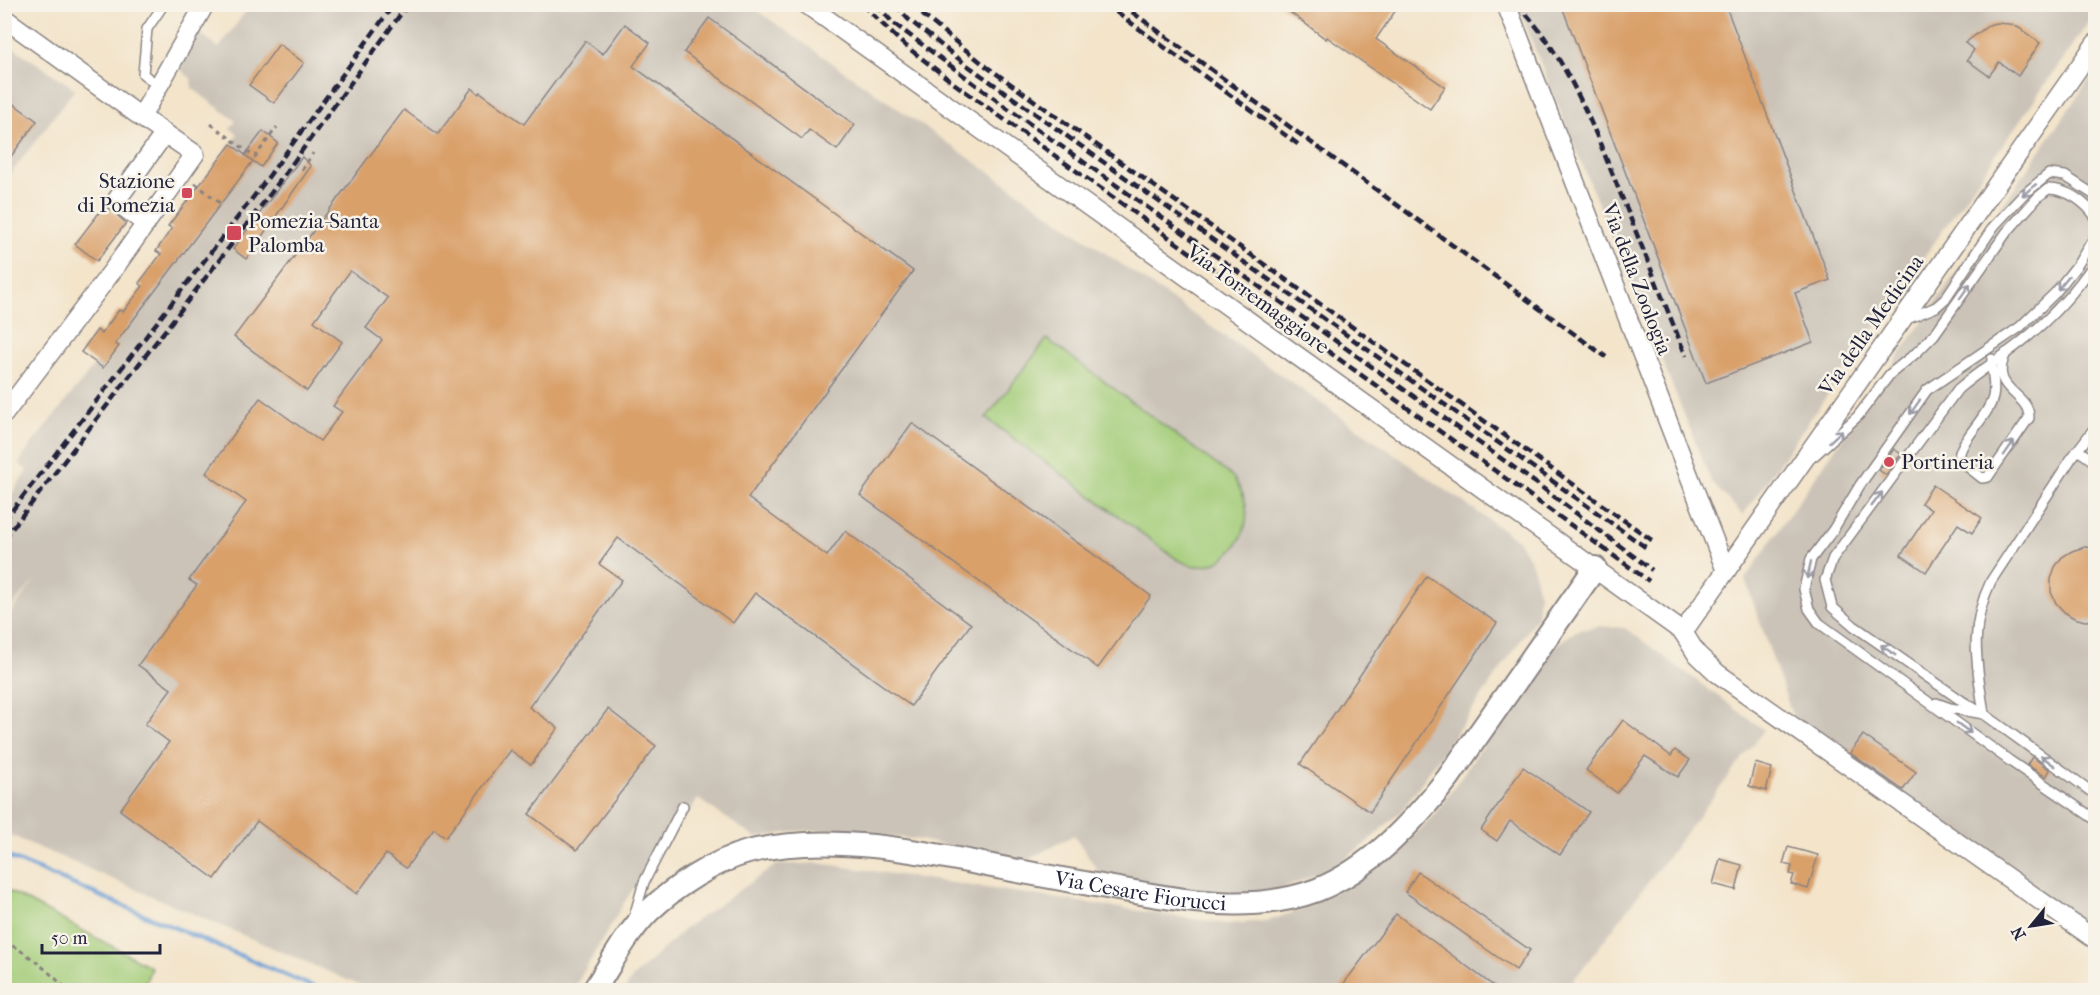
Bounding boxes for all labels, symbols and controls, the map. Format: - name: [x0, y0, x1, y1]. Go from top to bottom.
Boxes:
- place label: Stazione di Pomezia: [77, 169, 175, 217]
- one-way arrow: [2022, 183, 2037, 197]
- marker: Stazione di Pomezia: [180, 186, 194, 200]
- street label: Via della Zoologia: [1597, 199, 1677, 358]
- place label: Pomezia-Santa Palomba: [248, 209, 379, 257]
- marker: Pomezia-Santa Palomba: [225, 224, 243, 242]
- street label: Via Torremaggiore: [1181, 239, 1334, 359]
- street label: Via della Medicina: [1813, 250, 1929, 401]
- one-way arrow: [2057, 274, 2070, 290]
- one-way arrow: [1959, 283, 1971, 299]
- one-way arrow: [1909, 398, 1921, 414]
- one-way arrow: [1828, 429, 1843, 443]
- one-way arrow: [2003, 440, 2015, 456]
- place label: Portineria: [1901, 450, 1994, 474]
- marker: Portineria: [1882, 455, 1896, 469]
- one-way arrow: [1870, 492, 1883, 508]
- one-way arrow: [1803, 559, 1814, 579]
- one-way arrow: [1880, 644, 1896, 656]
- one-way arrow: [1956, 722, 1972, 734]
- one-way arrow: [2041, 754, 2057, 767]
- street label: Via Cesare Fiorucci: [1052, 866, 1227, 915]
- north arrow: [2001, 896, 2061, 956]
- scale bar: [42, 917, 160, 955]
- text: N: [2007, 922, 2030, 943]
- text: 50 m: [51, 928, 88, 949]

